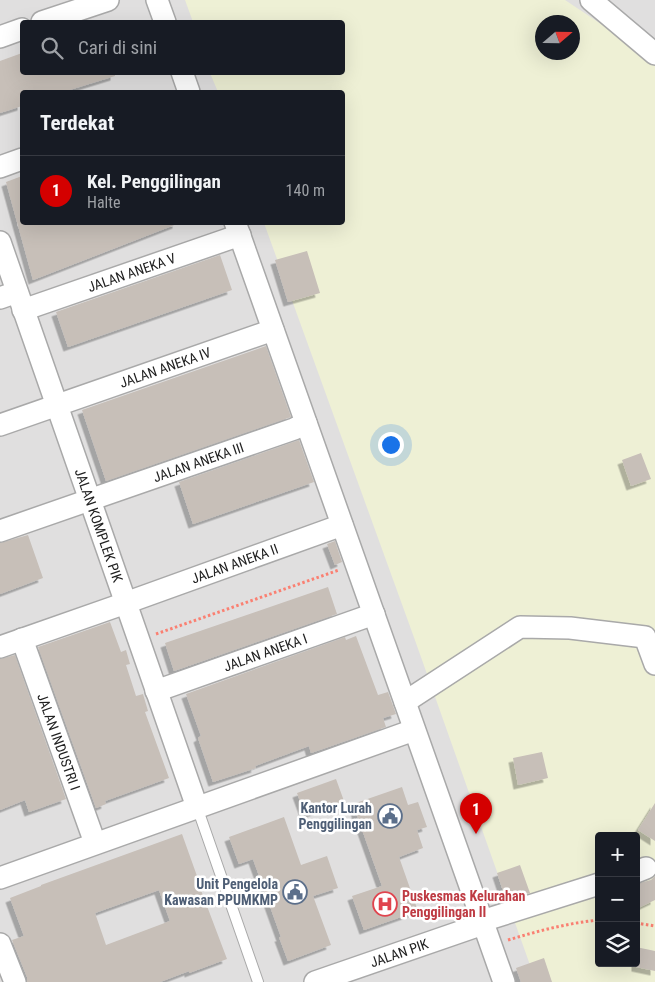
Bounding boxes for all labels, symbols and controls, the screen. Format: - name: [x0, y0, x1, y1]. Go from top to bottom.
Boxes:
- north arrow: [535, 15, 580, 60]
- search box: [20, 20, 345, 75]
- icon: search: [38, 34, 66, 62]
- text: Cari di sini: [78, 36, 157, 59]
- text: Terdekat: [40, 111, 114, 135]
- text: Kel. Penggilingan: [87, 170, 221, 193]
- text: 1: [52, 181, 60, 200]
- text: 140 m: [286, 181, 325, 200]
- text: Halte: [87, 193, 121, 212]
- street label: JALAN ANEKA V: [86, 250, 178, 295]
- street label: JALAN ANEKA IV: [118, 344, 213, 391]
- your location: [378, 432, 404, 458]
- street label: JALAN ANEKA III: [151, 439, 246, 485]
- street label: JALAN KOMPLEK PIK: [72, 466, 126, 584]
- street label: JALAN ANEKA II: [189, 541, 280, 587]
- street label: JALAN ANEKA I: [221, 630, 309, 675]
- street label: JALAN INDUSTRI I: [34, 691, 83, 792]
- pin: 1: [460, 793, 492, 834]
- place label: Kantor Lurah Penggilingan: [298, 800, 372, 832]
- public building icon: Kantor Lurah Penggilingan: [377, 803, 403, 829]
- map controls: [595, 832, 640, 967]
- button: +: [595, 832, 640, 877]
- place label: Unit Pengelola Kawasan PPUMKMP: [164, 876, 278, 908]
- button: −: [595, 877, 640, 922]
- public building icon: Unit Pengelola Kawasan PPUMKMP: [282, 879, 308, 905]
- place label: Puskesmas Kelurahan Penggilingan II: [402, 888, 526, 920]
- hospital icon: Puskesmas Kelurahan Penggilingan II: [372, 891, 398, 917]
- button: layers: [595, 922, 640, 967]
- street label: JALAN PIK: [368, 935, 431, 970]

